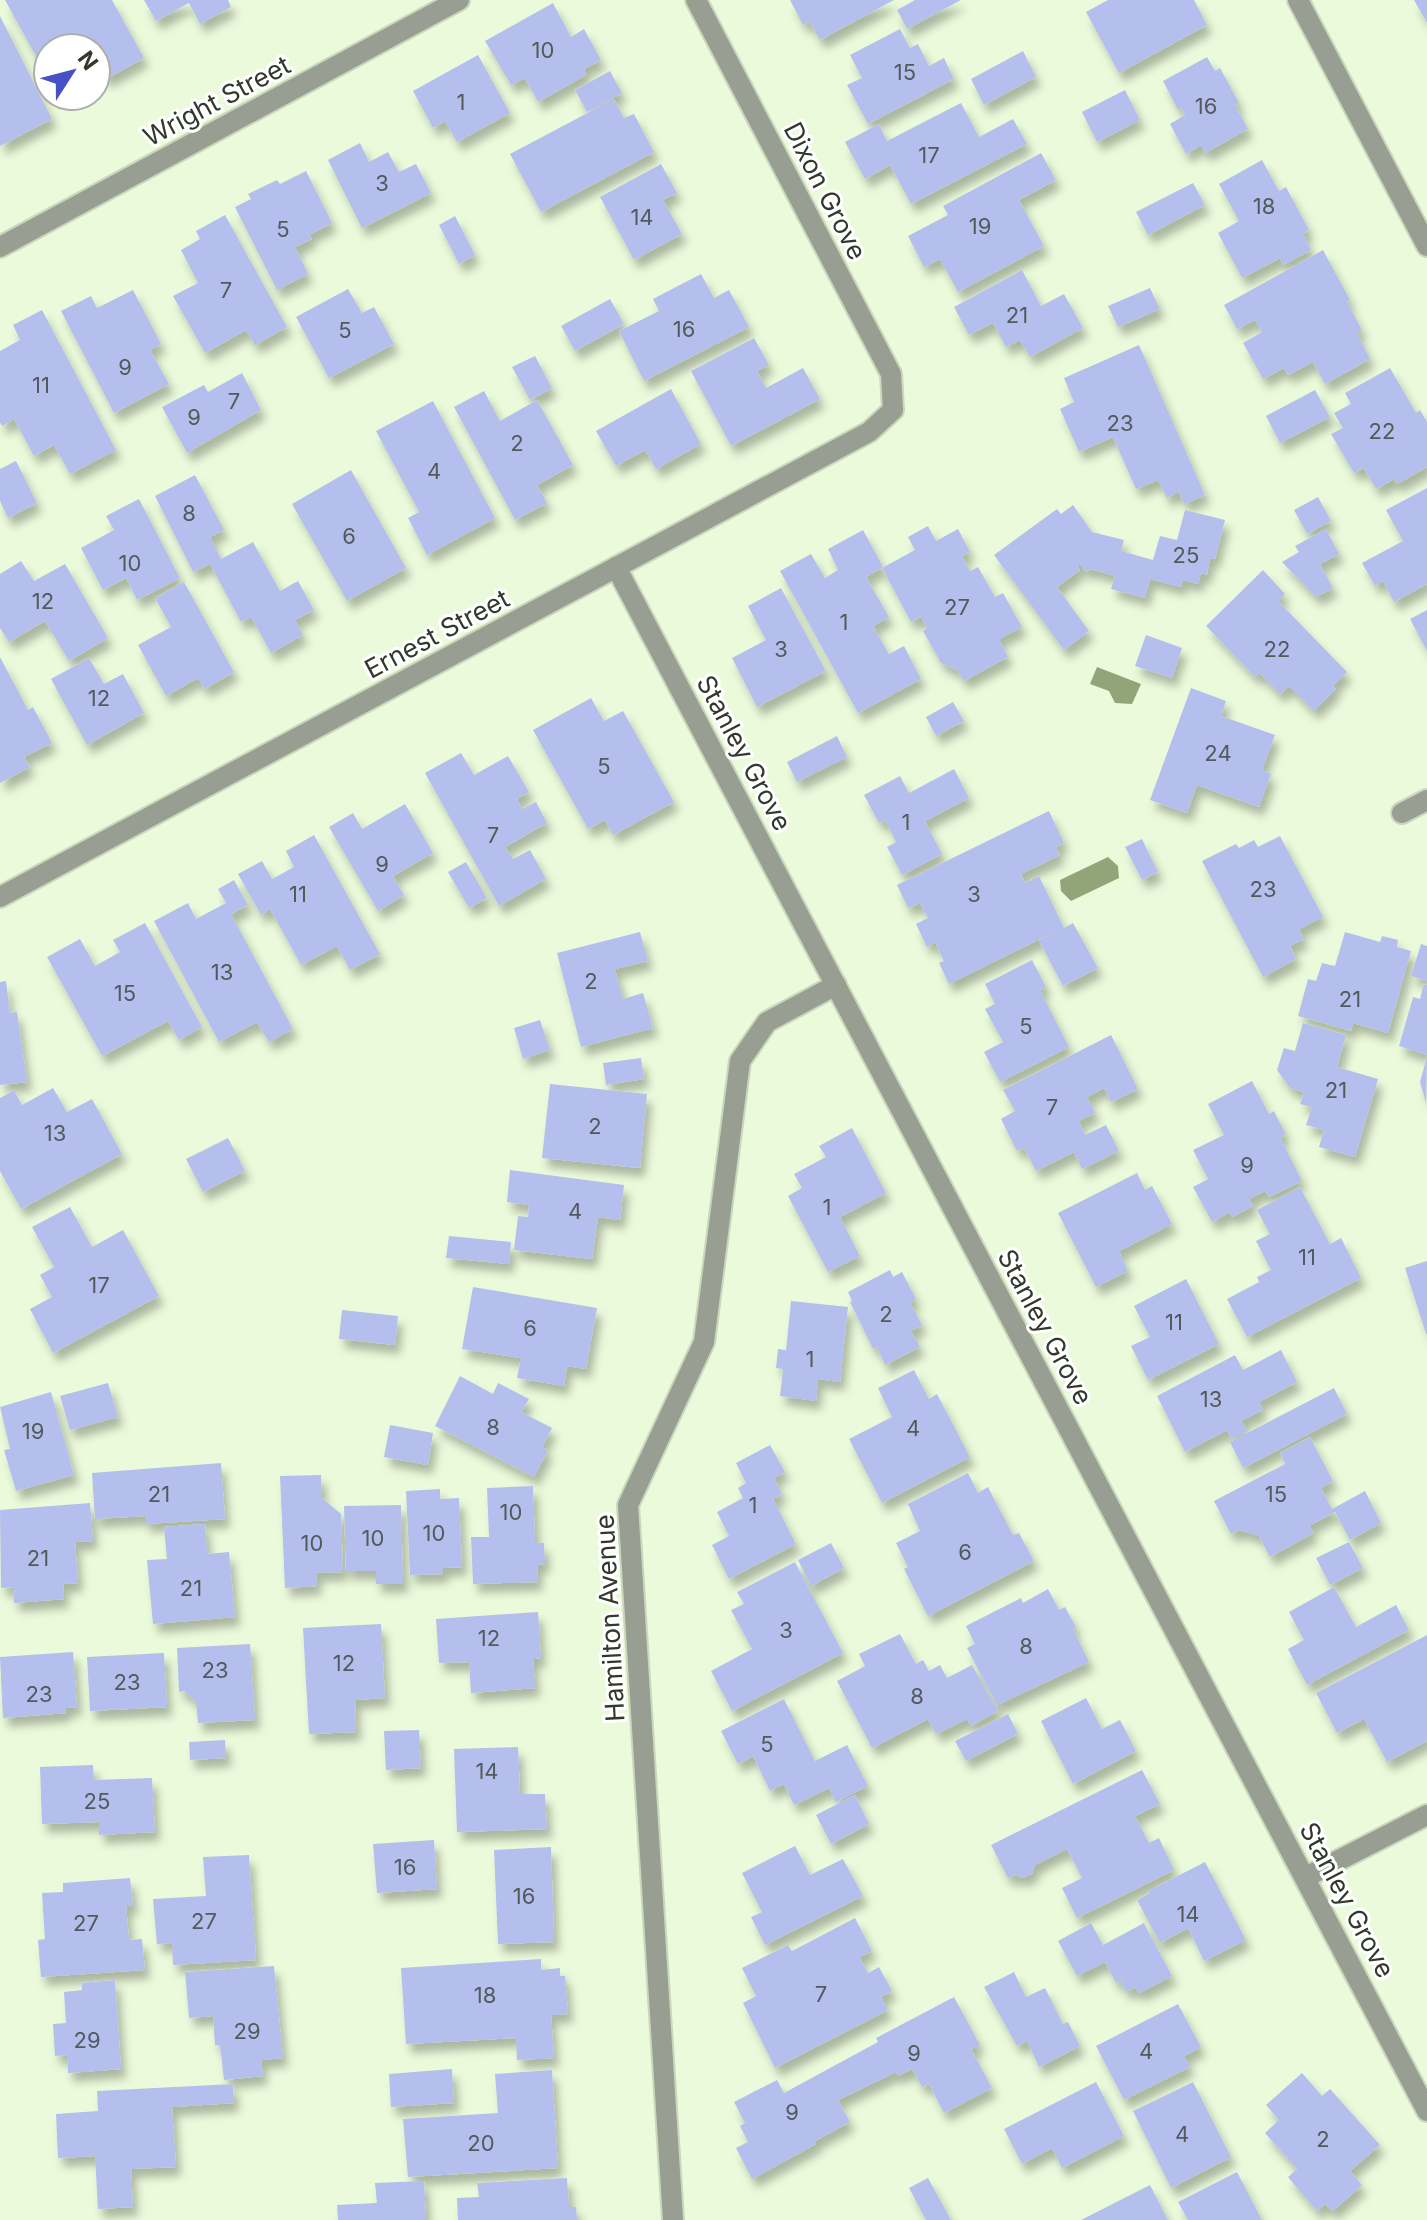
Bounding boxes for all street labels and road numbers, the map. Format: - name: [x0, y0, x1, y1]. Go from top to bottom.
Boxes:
- street label: Wright Street: [138, 49, 295, 152]
- street label: Dixon Grove: [778, 117, 873, 265]
- street label: Ernest Street: [359, 582, 514, 685]
- street label: Stanley Grove: [691, 670, 798, 836]
- street label: Stanley Grove: [992, 1244, 1099, 1410]
- street label: Hamilton Avenue: [589, 1514, 630, 1722]
- street label: Stanley Grove: [1294, 1817, 1401, 1983]

